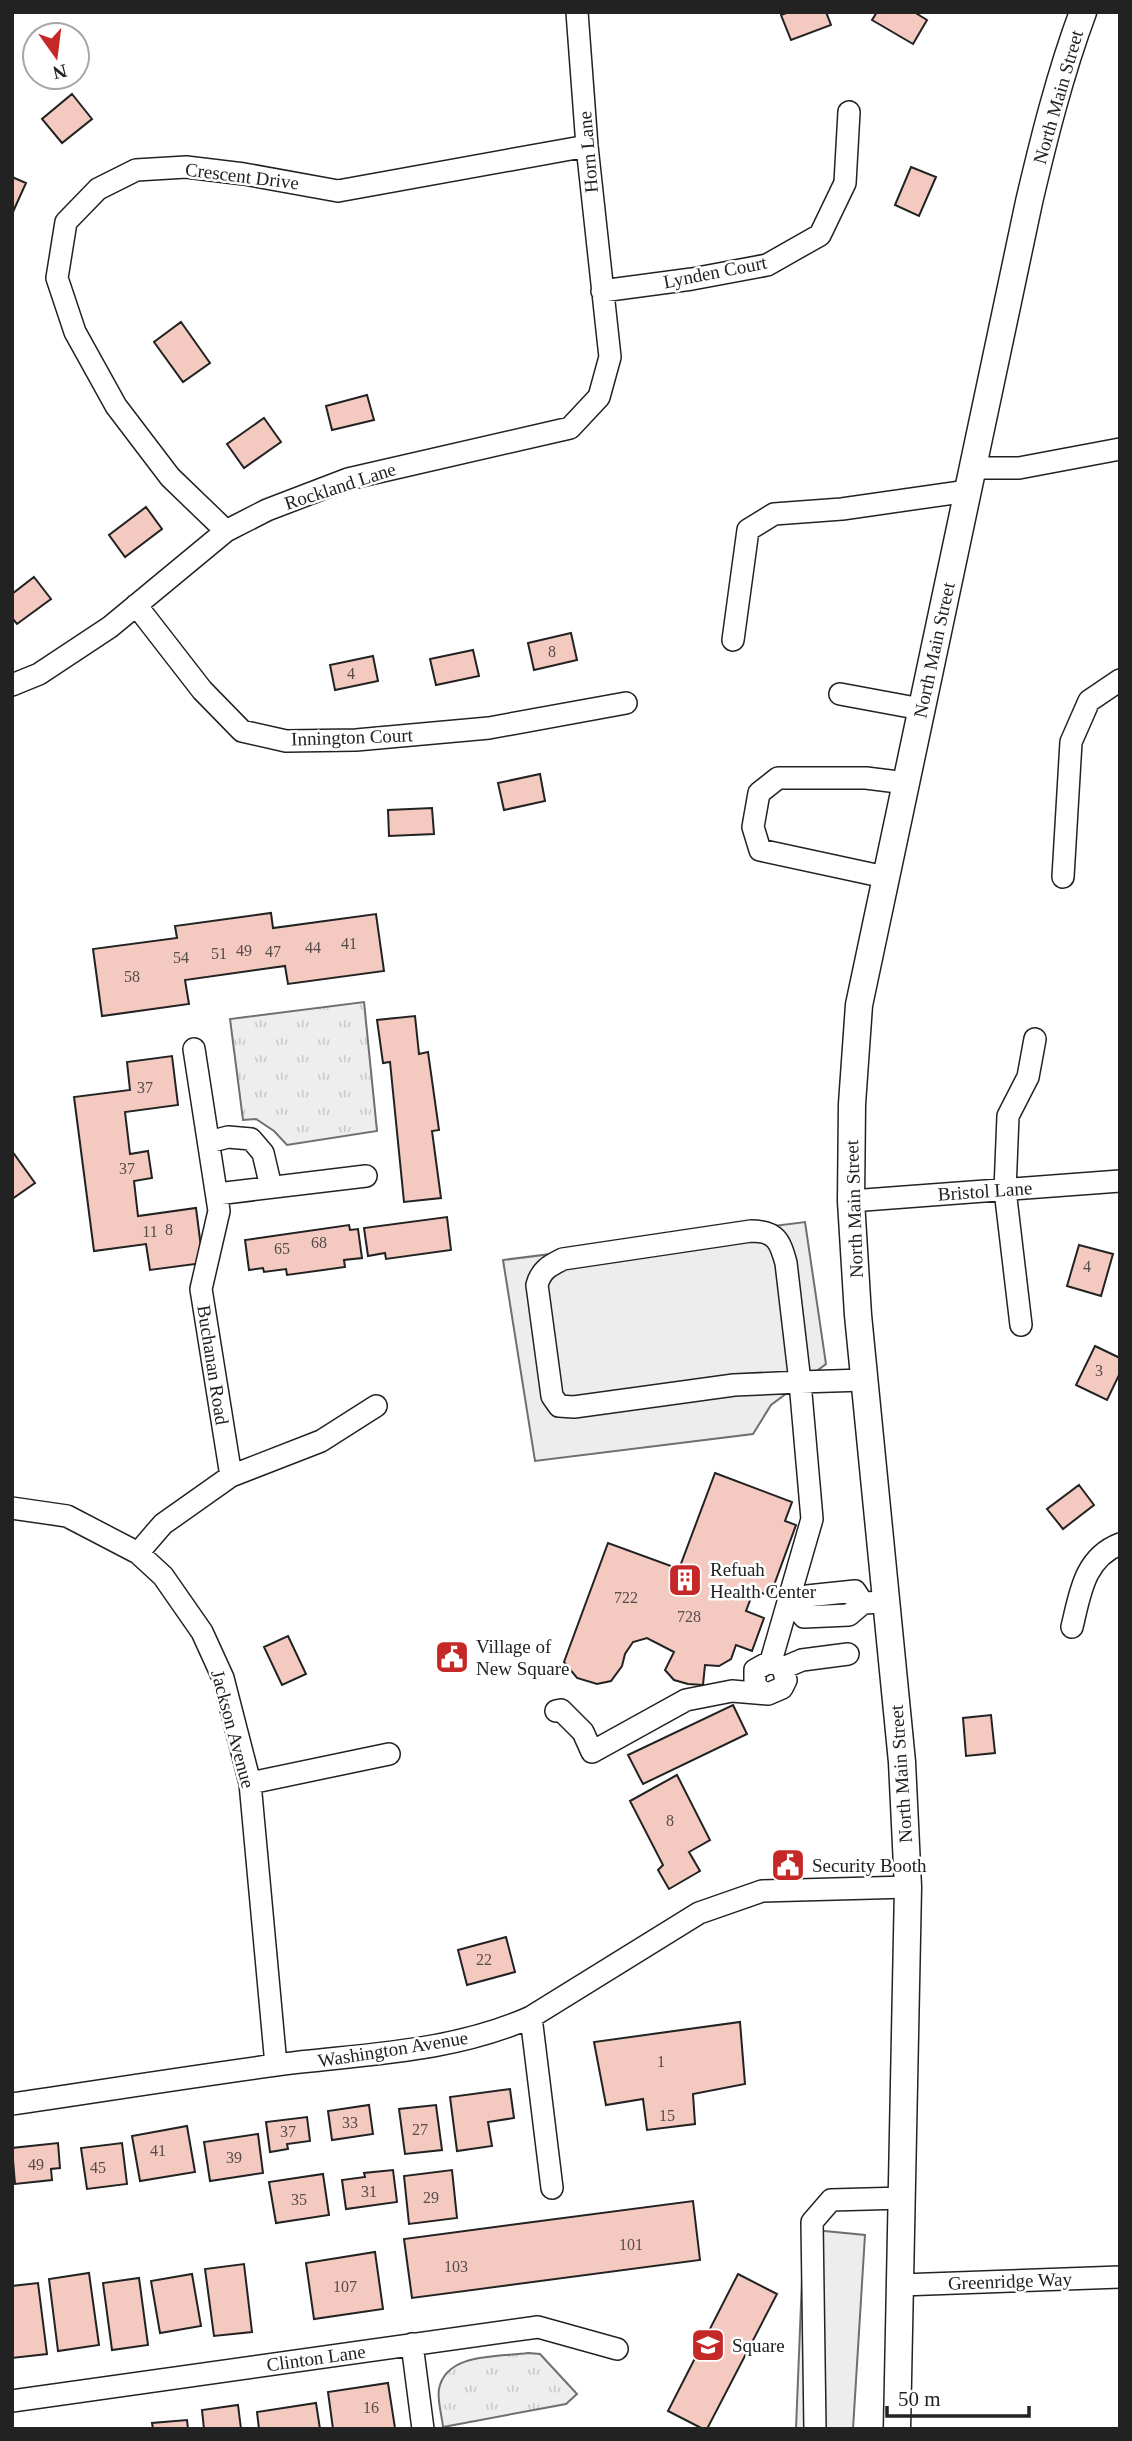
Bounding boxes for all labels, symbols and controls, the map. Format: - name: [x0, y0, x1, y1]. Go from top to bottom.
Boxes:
- north arrow: [21, 21, 91, 91]
- street label: North Main Street: [1029, 27, 1087, 166]
- text: N: [51, 60, 69, 84]
- street label: Horn Lane: [574, 110, 602, 194]
- street label: Crescent Drive: [184, 159, 300, 193]
- street label: Lynden Court: [661, 252, 769, 292]
- street label: Rockland Lane: [282, 458, 398, 514]
- street label: North Main Street: [909, 580, 959, 720]
- house number: 8: [548, 643, 556, 660]
- house number: 4: [347, 665, 355, 682]
- street label: Innington Court: [291, 724, 414, 750]
- house number: 41: [341, 935, 357, 952]
- house number: 44: [305, 939, 321, 956]
- house number: 49: [236, 942, 252, 959]
- house number: 47: [265, 943, 281, 960]
- house number: 51: [211, 945, 227, 962]
- house number: 54: [173, 949, 189, 966]
- house number: 58: [124, 968, 140, 985]
- house number: 37: [137, 1079, 153, 1096]
- street label: North Main Street: [841, 1139, 867, 1278]
- house number: 37: [119, 1160, 135, 1177]
- street label: Bristol Lane: [937, 1177, 1033, 1205]
- house number: 8: [165, 1221, 173, 1238]
- house number: 11: [142, 1223, 158, 1240]
- house number: 68: [311, 1234, 327, 1251]
- house number: 65: [274, 1240, 290, 1257]
- house number: 4: [1083, 1258, 1091, 1275]
- street label: Buchanan Road: [193, 1304, 233, 1427]
- house number: 3: [1095, 1362, 1103, 1379]
- place label: Refuah Health Center: [710, 1559, 817, 1602]
- building icon: Refuah Health Center: [666, 1561, 704, 1599]
- house number: 722: [614, 1589, 638, 1606]
- house number: 728: [677, 1608, 701, 1625]
- place label: Village of New Square: [476, 1636, 569, 1679]
- public building icon: Village of New Square: [433, 1638, 471, 1676]
- street label: Jackson Avenue: [207, 1668, 259, 1790]
- street label: North Main Street: [886, 1704, 916, 1844]
- house number: 8: [666, 1812, 674, 1829]
- public building icon: Security Booth: [769, 1846, 807, 1884]
- place label: Security Booth: [812, 1855, 927, 1876]
- house number: 22: [476, 1951, 492, 1968]
- street label: Washington Avenue: [316, 2027, 470, 2071]
- house number: 1: [657, 2053, 665, 2070]
- house number: 15: [659, 2107, 675, 2124]
- house number: 33: [342, 2114, 358, 2131]
- house number: 27: [412, 2121, 428, 2138]
- house number: 37: [280, 2123, 296, 2140]
- house number: 41: [150, 2142, 166, 2159]
- house number: 39: [226, 2149, 242, 2166]
- house number: 49: [28, 2156, 44, 2173]
- house number: 45: [90, 2159, 106, 2176]
- house number: 31: [361, 2183, 377, 2200]
- house number: 29: [423, 2189, 439, 2206]
- house number: 35: [291, 2191, 307, 2208]
- house number: 101: [619, 2236, 643, 2253]
- house number: 103: [444, 2258, 468, 2275]
- street label: Greenridge Way: [948, 2268, 1073, 2294]
- house number: 107: [333, 2278, 357, 2295]
- school or university icon: Square: [689, 2326, 727, 2364]
- place label: Square: [732, 2335, 785, 2356]
- street label: Clinton Lane: [265, 2341, 367, 2375]
- scale bar: [887, 2374, 1029, 2418]
- text: 50 m: [898, 2387, 941, 2411]
- house number: 16: [363, 2399, 379, 2416]

